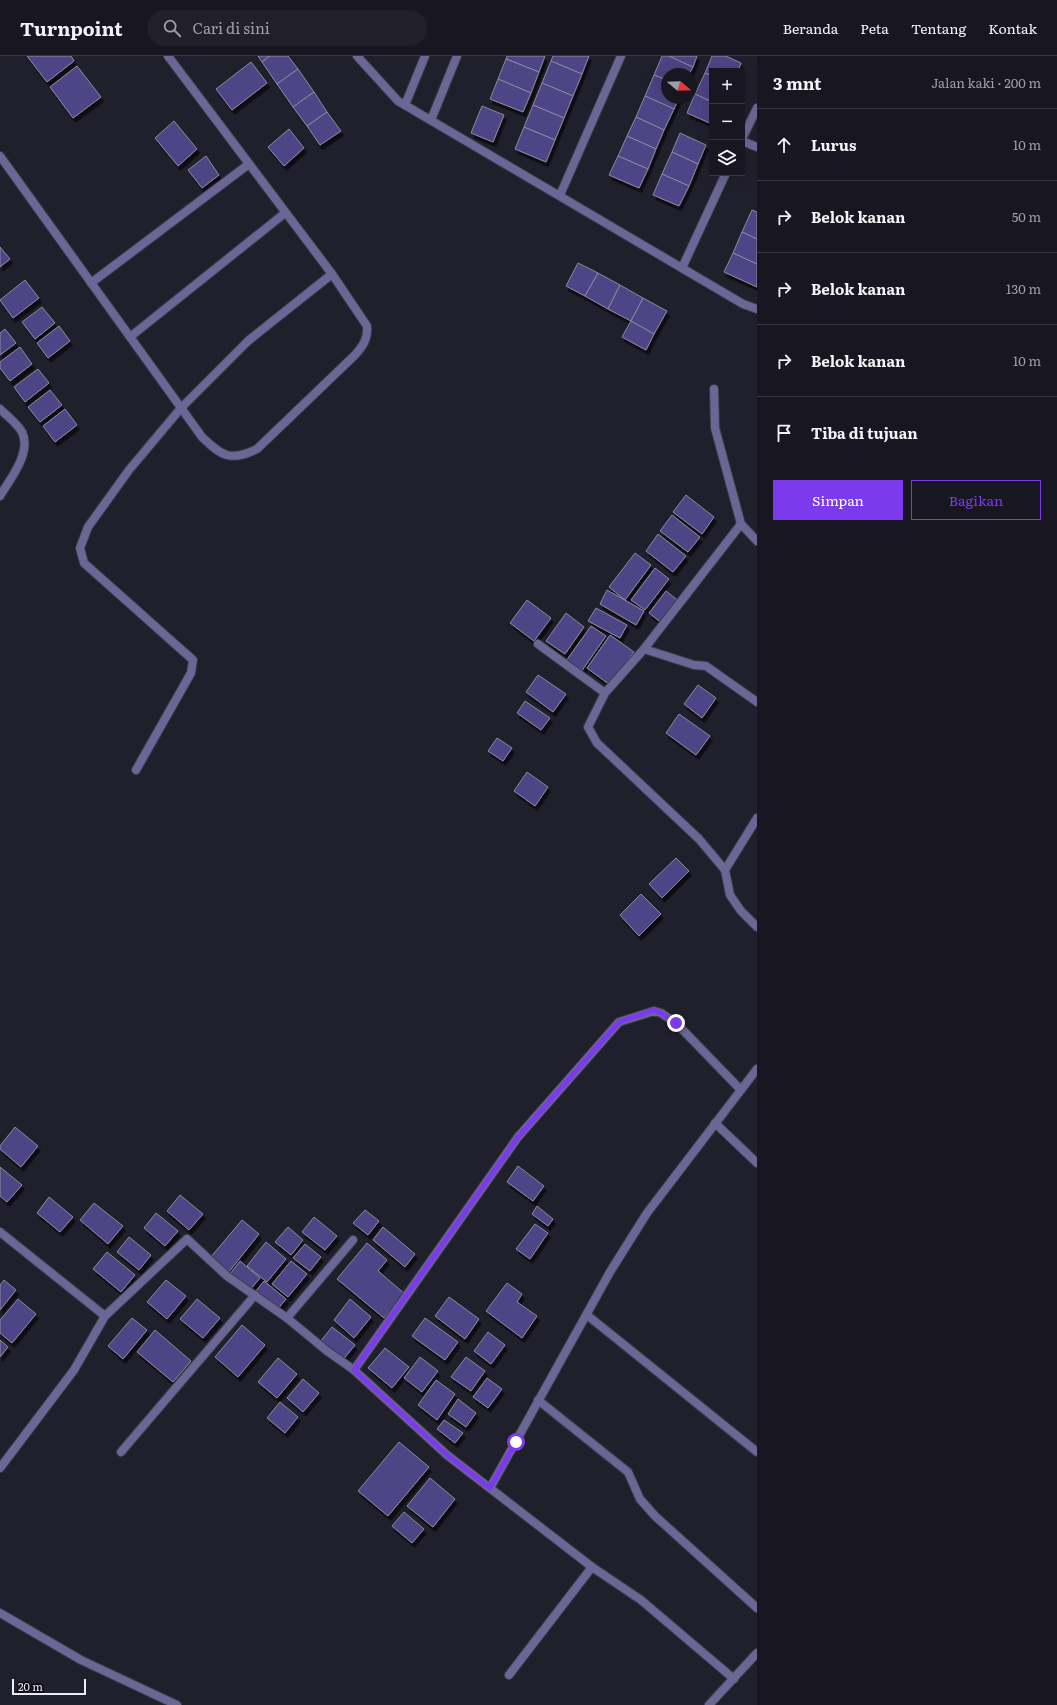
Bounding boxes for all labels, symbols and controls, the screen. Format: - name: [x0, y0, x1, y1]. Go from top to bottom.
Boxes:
- search box: [147, 10, 427, 46]
- text: Turnpoint: [20, 14, 123, 42]
- text: Cari di sini: [193, 16, 270, 39]
- icon: search: [161, 17, 183, 39]
- text: Beranda: [783, 18, 838, 38]
- text: Peta: [860, 18, 889, 38]
- text: Tentang: [911, 18, 966, 38]
- text: Kontak: [988, 18, 1037, 38]
- north arrow: [661, 68, 697, 104]
- map controls: [709, 68, 745, 176]
- button: +: [709, 68, 745, 104]
- text: 3 mnt: [773, 70, 822, 95]
- text: Jalan kaki · 200 m: [931, 73, 1041, 92]
- button: −: [709, 104, 745, 140]
- text: Lurus: [811, 133, 856, 156]
- icon: ahead: [773, 134, 795, 156]
- text: 10 m: [1013, 135, 1041, 154]
- button: layers: [709, 140, 745, 176]
- text: Belok kanan: [811, 205, 905, 228]
- icon: right: [773, 206, 795, 228]
- text: 50 m: [1012, 207, 1041, 226]
- text: Belok kanan: [811, 277, 905, 300]
- icon: right: [773, 278, 795, 300]
- text: 130 m: [1006, 279, 1041, 298]
- text: Belok kanan: [811, 349, 905, 372]
- icon: right: [773, 350, 795, 372]
- text: 10 m: [1013, 351, 1041, 370]
- text: Tiba di tujuan: [811, 421, 918, 444]
- icon: arrive: [773, 422, 795, 444]
- button: Simpan: [773, 480, 903, 520]
- button: Bagikan: [911, 480, 1041, 520]
- route end: [667, 1014, 685, 1032]
- route start: [507, 1433, 525, 1451]
- scale bar: [12, 1677, 86, 1696]
- text: 20 m: [18, 1678, 43, 1694]

